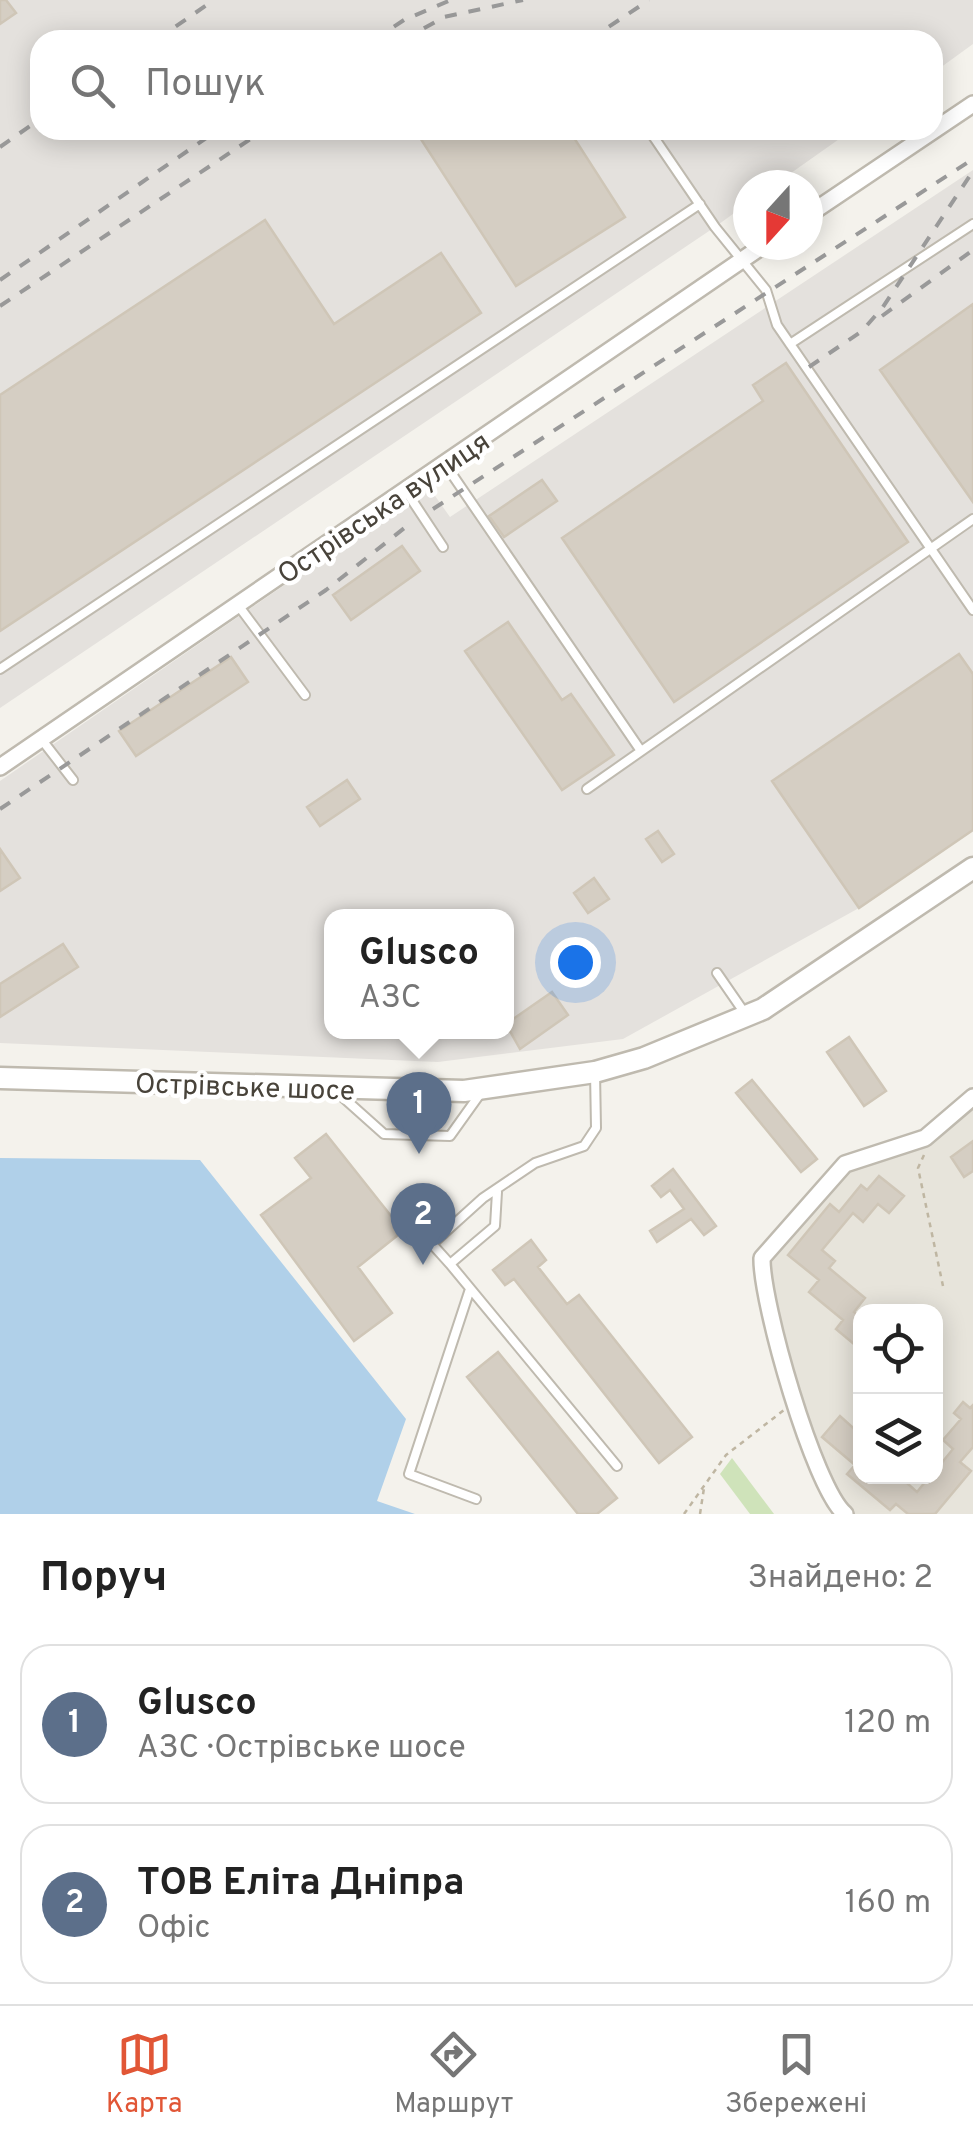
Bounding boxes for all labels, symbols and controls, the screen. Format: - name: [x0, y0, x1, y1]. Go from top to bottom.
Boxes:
- search box: [30, 30, 943, 140]
- icon: search: [65, 58, 120, 113]
- text: Пошук: [145, 61, 266, 110]
- north arrow: [733, 170, 823, 260]
- street label: Острівська вулиця: [272, 425, 498, 594]
- popup: [324, 909, 514, 1039]
- text: Glusco: [359, 930, 479, 979]
- your location: [550, 937, 601, 988]
- text: АЗС: [359, 979, 421, 1019]
- street label: Острівське шосе: [134, 1067, 355, 1111]
- pin: 1: [386, 1072, 452, 1154]
- pin: 2: [390, 1182, 456, 1265]
- map controls: [853, 1304, 943, 1484]
- button: locate: [853, 1304, 943, 1394]
- button: layers: [853, 1394, 943, 1484]
- text: Поруч: [40, 1553, 167, 1606]
- text: Знайдено: 2: [748, 1559, 933, 1599]
- text: Glusco: [137, 1680, 257, 1729]
- text: 1: [68, 1704, 81, 1744]
- text: 120 m: [844, 1704, 931, 1744]
- text: АЗС · Острівське шосе: [137, 1729, 466, 1769]
- text: ТОВ Еліта Дніпра: [137, 1860, 464, 1909]
- text: 2: [65, 1884, 84, 1924]
- text: 160 m: [845, 1884, 931, 1924]
- text: Офіс: [137, 1909, 211, 1949]
- tab: Карта: [106, 2027, 183, 2123]
- tab: Маршрут: [394, 2027, 513, 2123]
- tab: Збережені: [725, 2027, 867, 2123]

